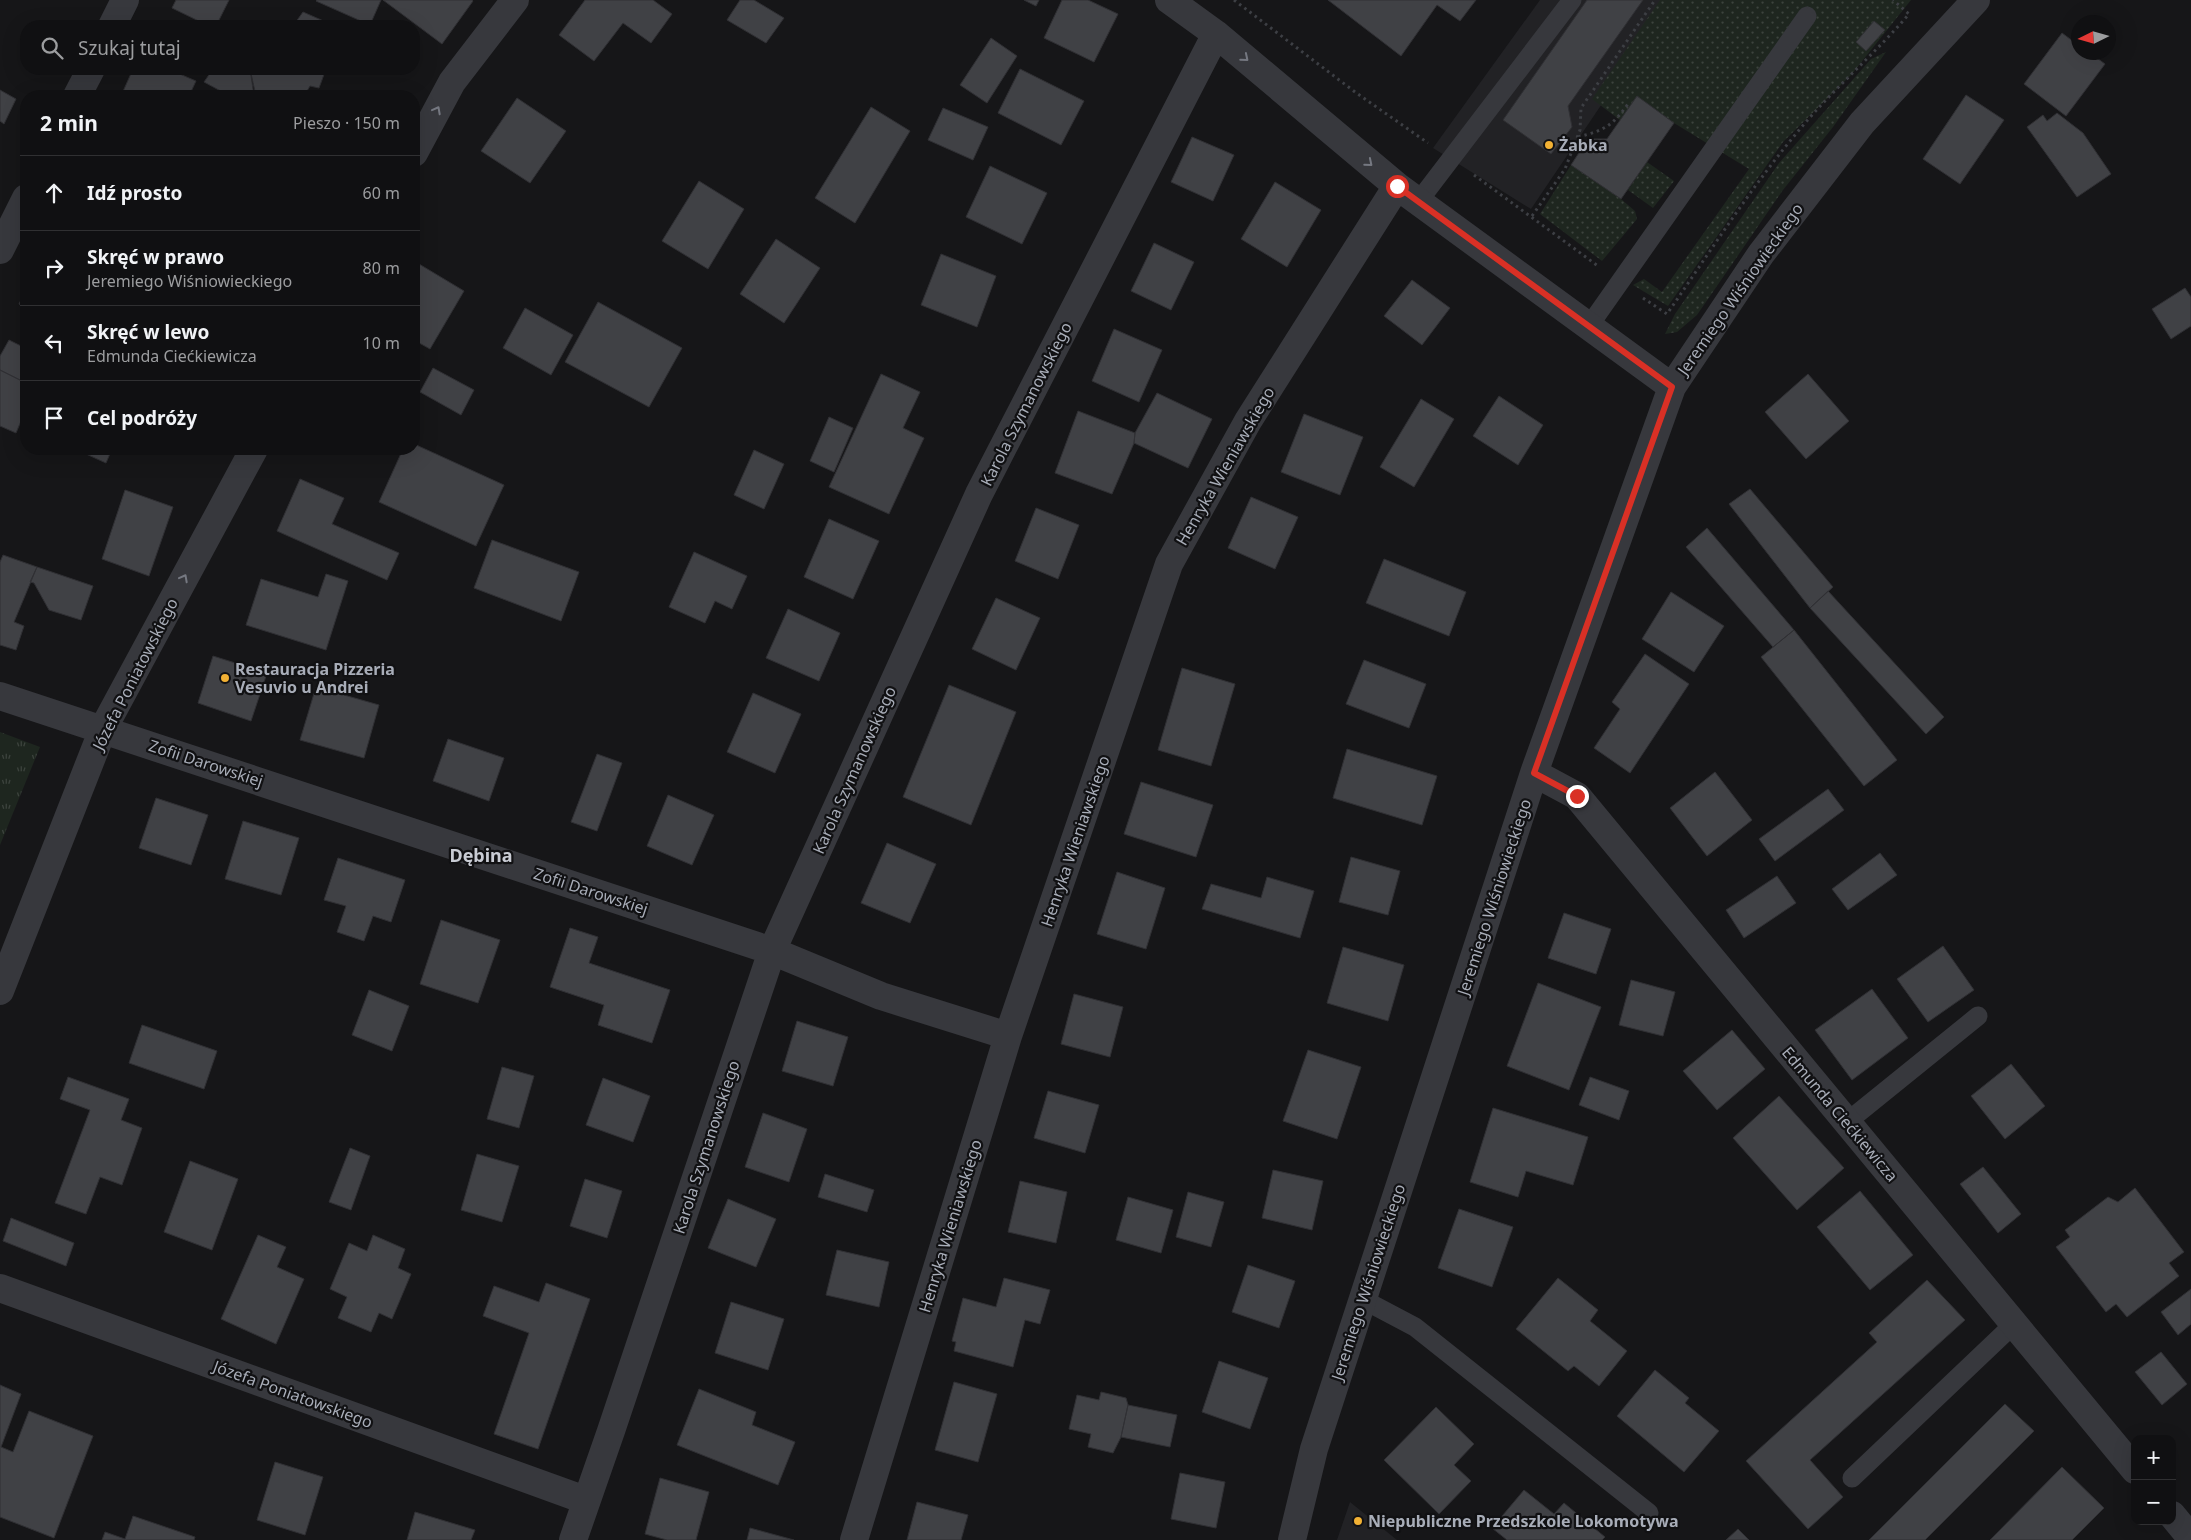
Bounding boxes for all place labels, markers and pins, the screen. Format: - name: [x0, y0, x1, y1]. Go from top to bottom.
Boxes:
- place label: Żabka: [1559, 134, 1607, 156]
- marker: Żabka: [1543, 139, 1555, 151]
- place label: Restauracja Pizzeria Vesuvio u Andrei: [235, 658, 395, 698]
- marker: Restauracja Pizzeria Vesuvio u Andrei: [219, 672, 231, 684]
- place label: Niepubliczne Przedszkole Lokomotywa: [1368, 1510, 1679, 1532]
- marker: Niepubliczne Przedszkole Lokomotywa: [1352, 1515, 1364, 1527]

